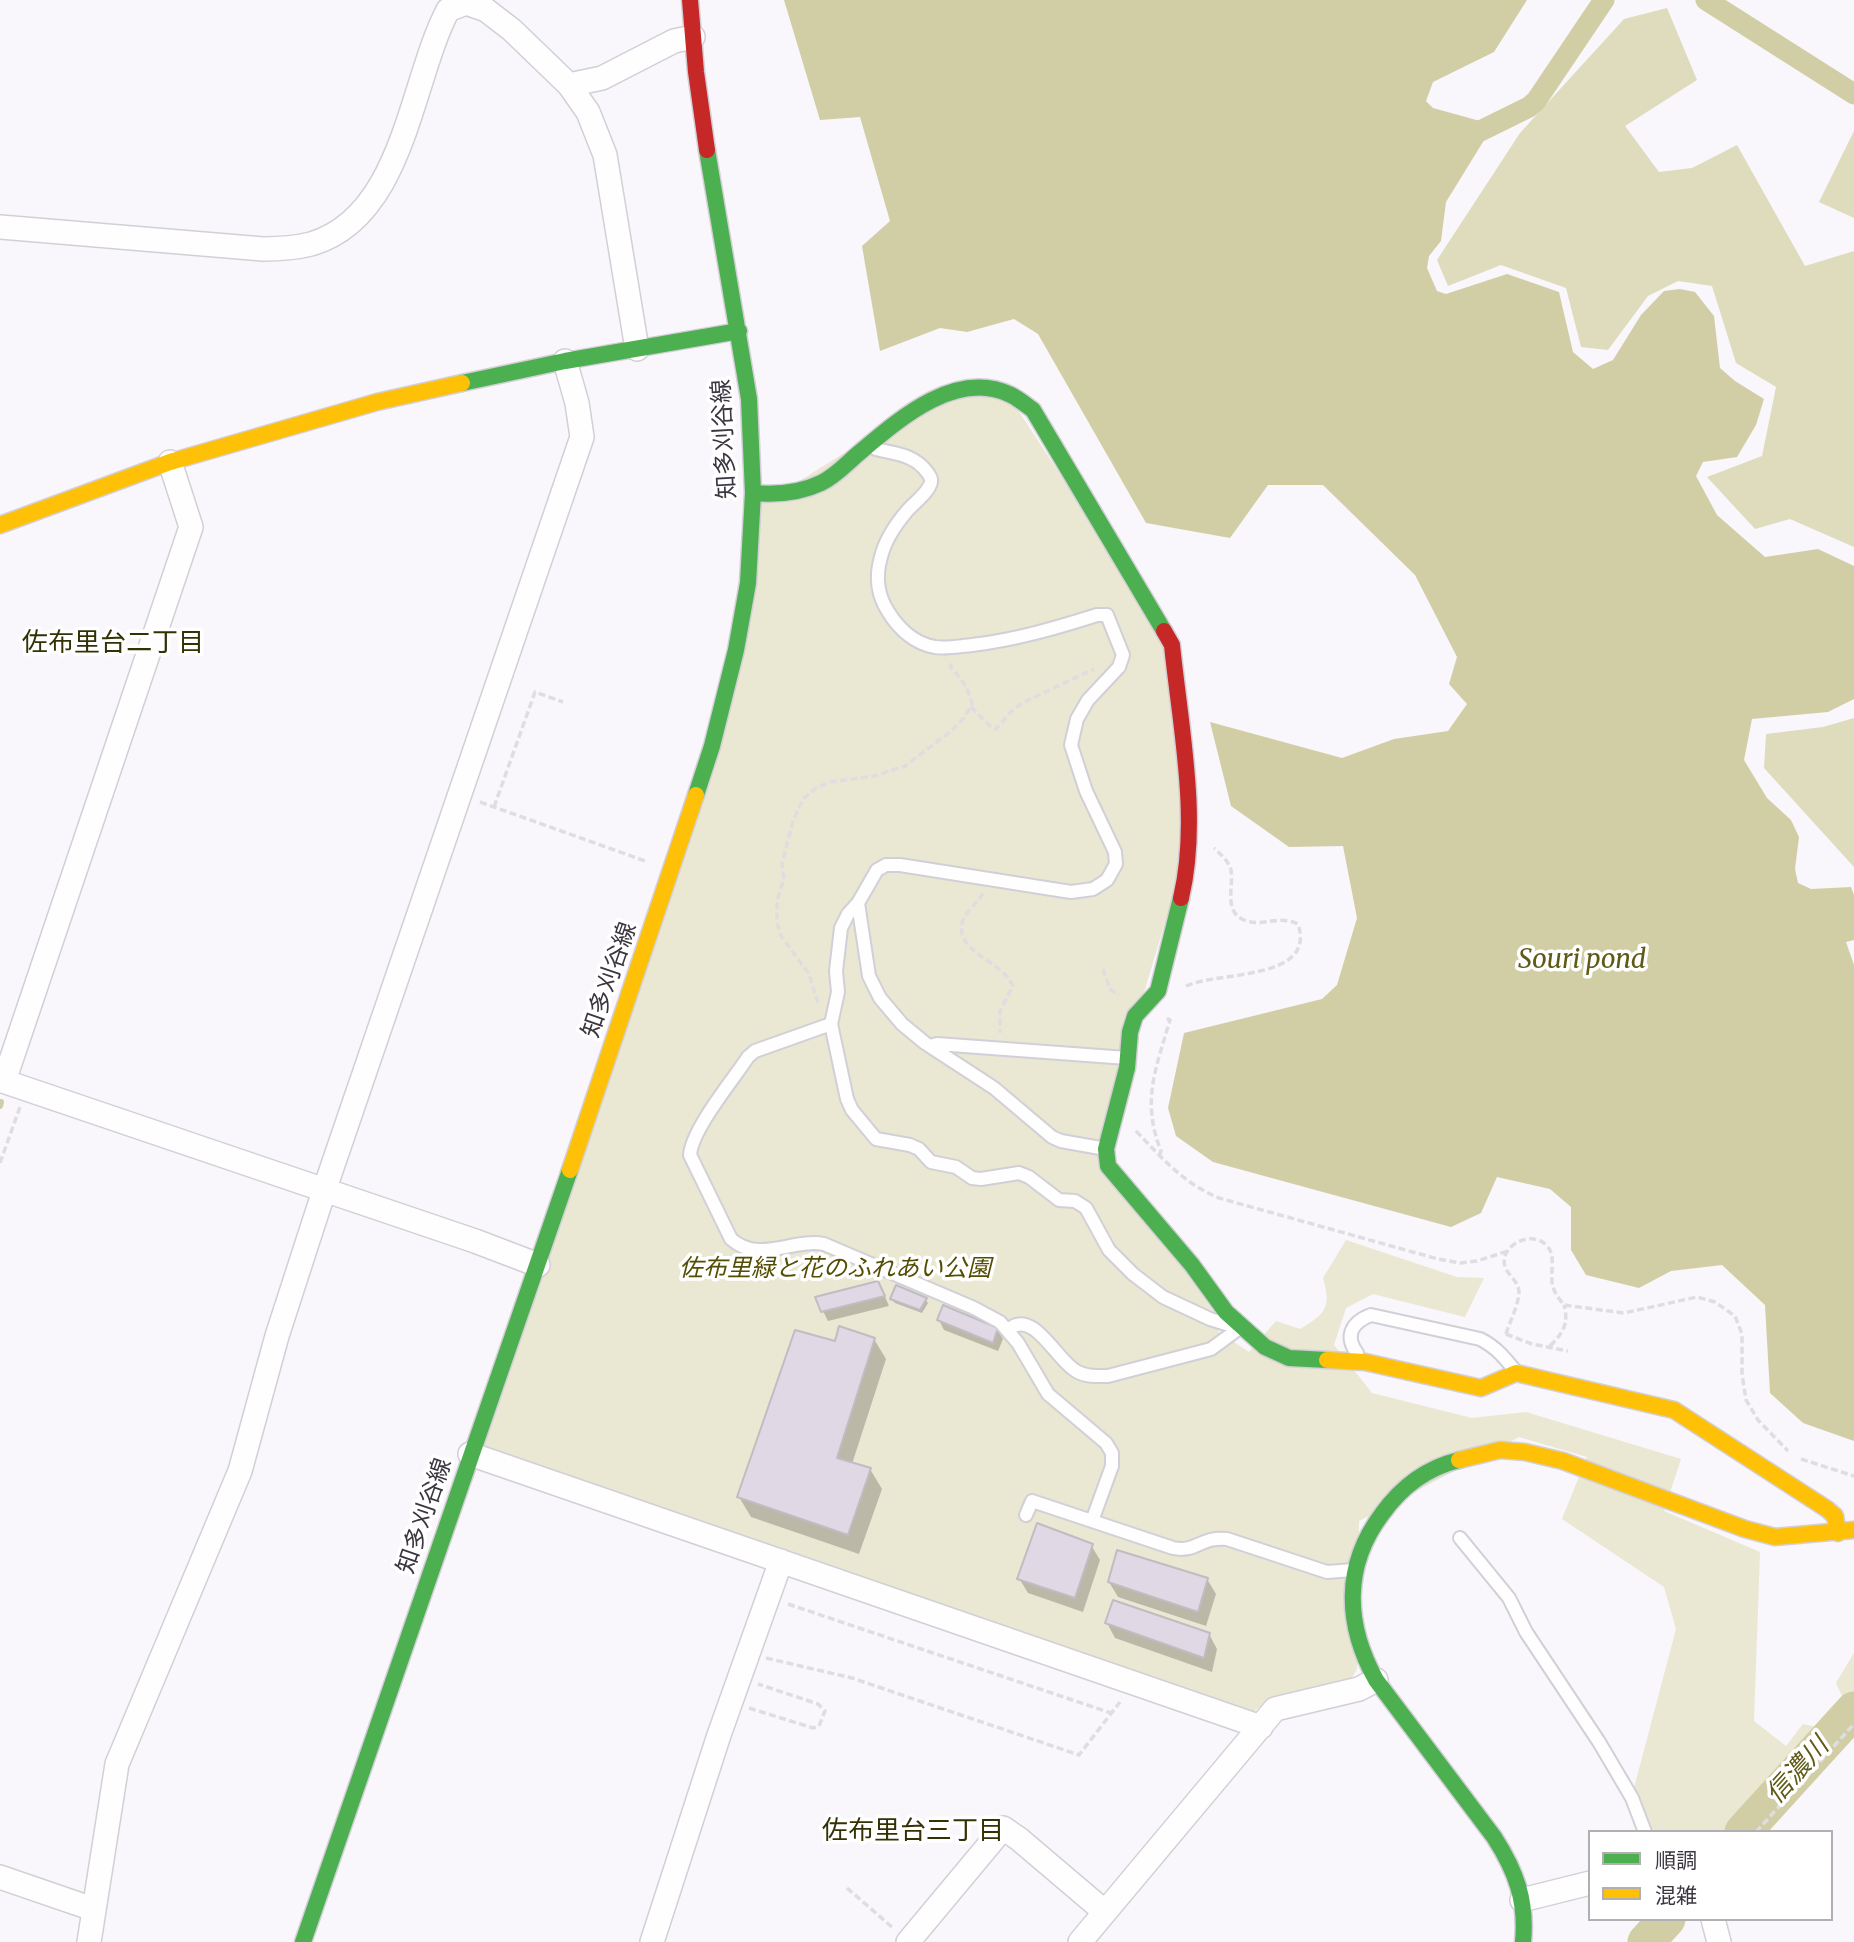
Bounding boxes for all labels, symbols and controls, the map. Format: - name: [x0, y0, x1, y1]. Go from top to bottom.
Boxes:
- street label: 知多刈谷線: [707, 378, 743, 500]
- district label: 佐布里台二丁目: [22, 628, 204, 660]
- street label: 知多刈谷線: [577, 919, 643, 1041]
- water label: Souri pond: [1518, 945, 1646, 977]
- park label: 佐布里緑と花のふれあい公園: [679, 1255, 991, 1283]
- street label: 知多刈谷線: [392, 1455, 458, 1577]
- water label: 信濃川: [1760, 1732, 1836, 1810]
- district label: 佐布里台三丁目: [822, 1816, 1004, 1848]
- legend: [1588, 1830, 1833, 1921]
- text: 順調: [1655, 1847, 1697, 1874]
- text: 混雑: [1655, 1882, 1697, 1909]

